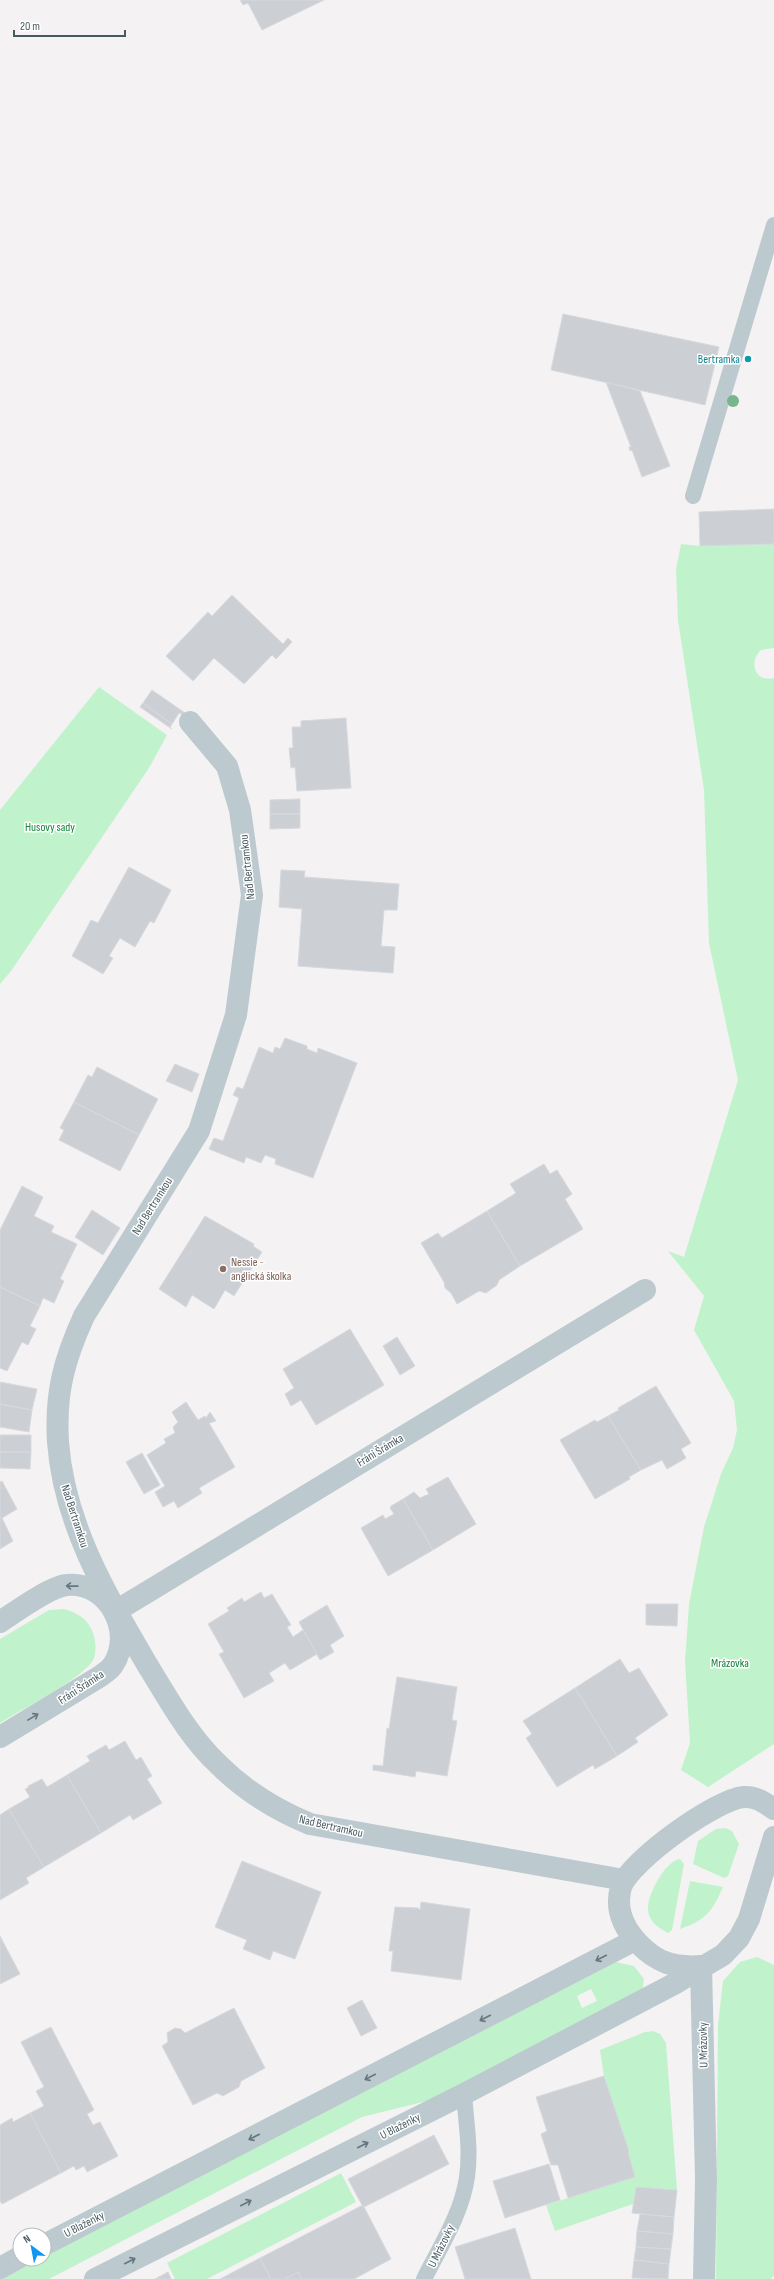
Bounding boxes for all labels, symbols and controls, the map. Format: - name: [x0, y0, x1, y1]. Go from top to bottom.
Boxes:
- scale bar: [14, 12, 125, 38]
- text: 20 m: [20, 19, 40, 34]
- place label: Bertramka: [698, 352, 740, 367]
- marker: Bertramka: [743, 354, 753, 364]
- park label: Husovy sady: [25, 820, 75, 835]
- street label: Nad Bertramkou: [237, 834, 258, 900]
- street label: Nad Bertramkou: [129, 1175, 176, 1238]
- place label: Nessie - anglická školka: [231, 1255, 292, 1284]
- marker: Nessie - anglická školka: [218, 1264, 228, 1274]
- street label: Fráni Šrámka: [354, 1431, 407, 1470]
- street label: Nad Bertramkou: [57, 1483, 92, 1549]
- one-way arrow: [66, 1582, 79, 1589]
- park label: Mrázovka: [711, 1656, 749, 1671]
- street label: Fráni Šrámka: [56, 1667, 107, 1708]
- one-way arrow: [27, 1712, 39, 1720]
- street label: Nad Bertramkou: [298, 1812, 364, 1841]
- one-way arrow: [595, 1955, 607, 1962]
- one-way arrow: [479, 2014, 491, 2022]
- street label: U Mrázovky: [696, 2022, 711, 2068]
- one-way arrow: [364, 2074, 376, 2081]
- street label: U Blaženky: [378, 2110, 423, 2143]
- one-way arrow: [248, 2133, 260, 2141]
- one-way arrow: [356, 2141, 368, 2148]
- one-way arrow: [240, 2199, 252, 2206]
- street label: U Blaženky: [62, 2208, 107, 2241]
- street label: U Mrázovky: [425, 2222, 458, 2270]
- north arrow: [12, 2227, 52, 2267]
- text: N: [21, 2232, 33, 2246]
- one-way arrow: [124, 2257, 136, 2265]

